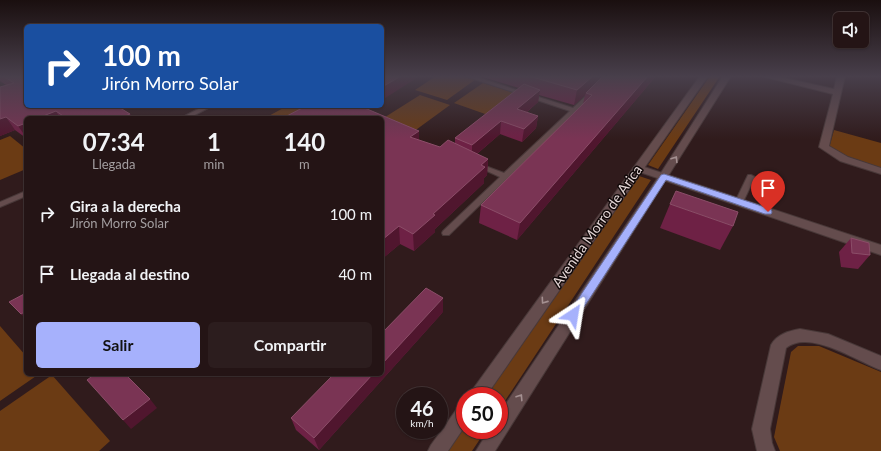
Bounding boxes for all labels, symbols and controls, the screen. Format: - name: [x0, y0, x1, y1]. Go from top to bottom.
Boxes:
- map controls: [833, 12, 869, 48]
- button: sound: [833, 12, 869, 48]
- text: 100 m: [102, 38, 181, 72]
- icon: right: [36, 40, 88, 92]
- text: Jirón Morro Solar: [102, 72, 239, 94]
- text: 07:34: [83, 127, 145, 156]
- text: 1: [207, 127, 221, 156]
- text: 140: [283, 127, 325, 156]
- text: Llegada: [92, 156, 136, 172]
- text: min: [204, 156, 225, 172]
- text: m: [299, 156, 310, 172]
- one-way arrow: [670, 156, 678, 163]
- street label: Avenida Morro de Arica: [548, 161, 645, 290]
- pin: [751, 171, 785, 212]
- icon: arrive: [757, 177, 779, 199]
- text: Gira a la derecha: [70, 197, 181, 215]
- icon: right: [36, 203, 58, 225]
- text: 100 m: [330, 205, 372, 223]
- text: Jirón Morro Solar: [70, 215, 169, 231]
- icon: arrive: [36, 263, 58, 285]
- text: Llegada al destino: [70, 265, 190, 283]
- text: 40 m: [338, 265, 372, 283]
- position arrow: [552, 294, 594, 336]
- one-way arrow: [541, 297, 548, 304]
- button: Salir: [36, 322, 200, 368]
- button: Compartir: [208, 322, 372, 368]
- speed limit sign: 50: [456, 387, 508, 439]
- one-way arrow: [515, 394, 523, 401]
- text: 46: [410, 396, 434, 420]
- text: km/h: [410, 417, 434, 429]

